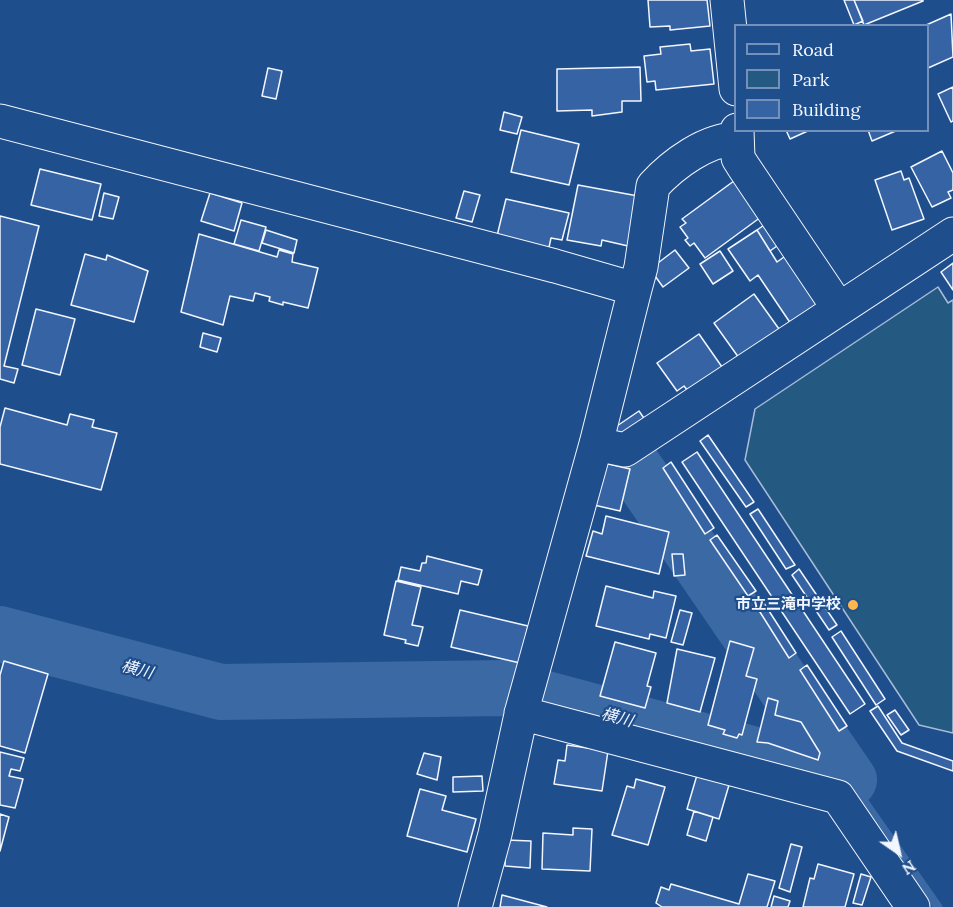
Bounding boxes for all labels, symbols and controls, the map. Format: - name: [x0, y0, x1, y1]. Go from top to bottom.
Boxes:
- legend: [734, 24, 929, 132]
- text: Road: [792, 38, 834, 61]
- text: Park: [792, 68, 829, 91]
- text: Building: [792, 98, 860, 121]
- place label: 市立三滝中学校: [736, 596, 841, 614]
- marker: 市立三滝中学校: [846, 598, 860, 612]
- water label: 横川: [119, 657, 155, 683]
- water label: 横川: [599, 705, 635, 731]
- north arrow: [869, 823, 929, 883]
- text: N: [898, 856, 920, 880]

